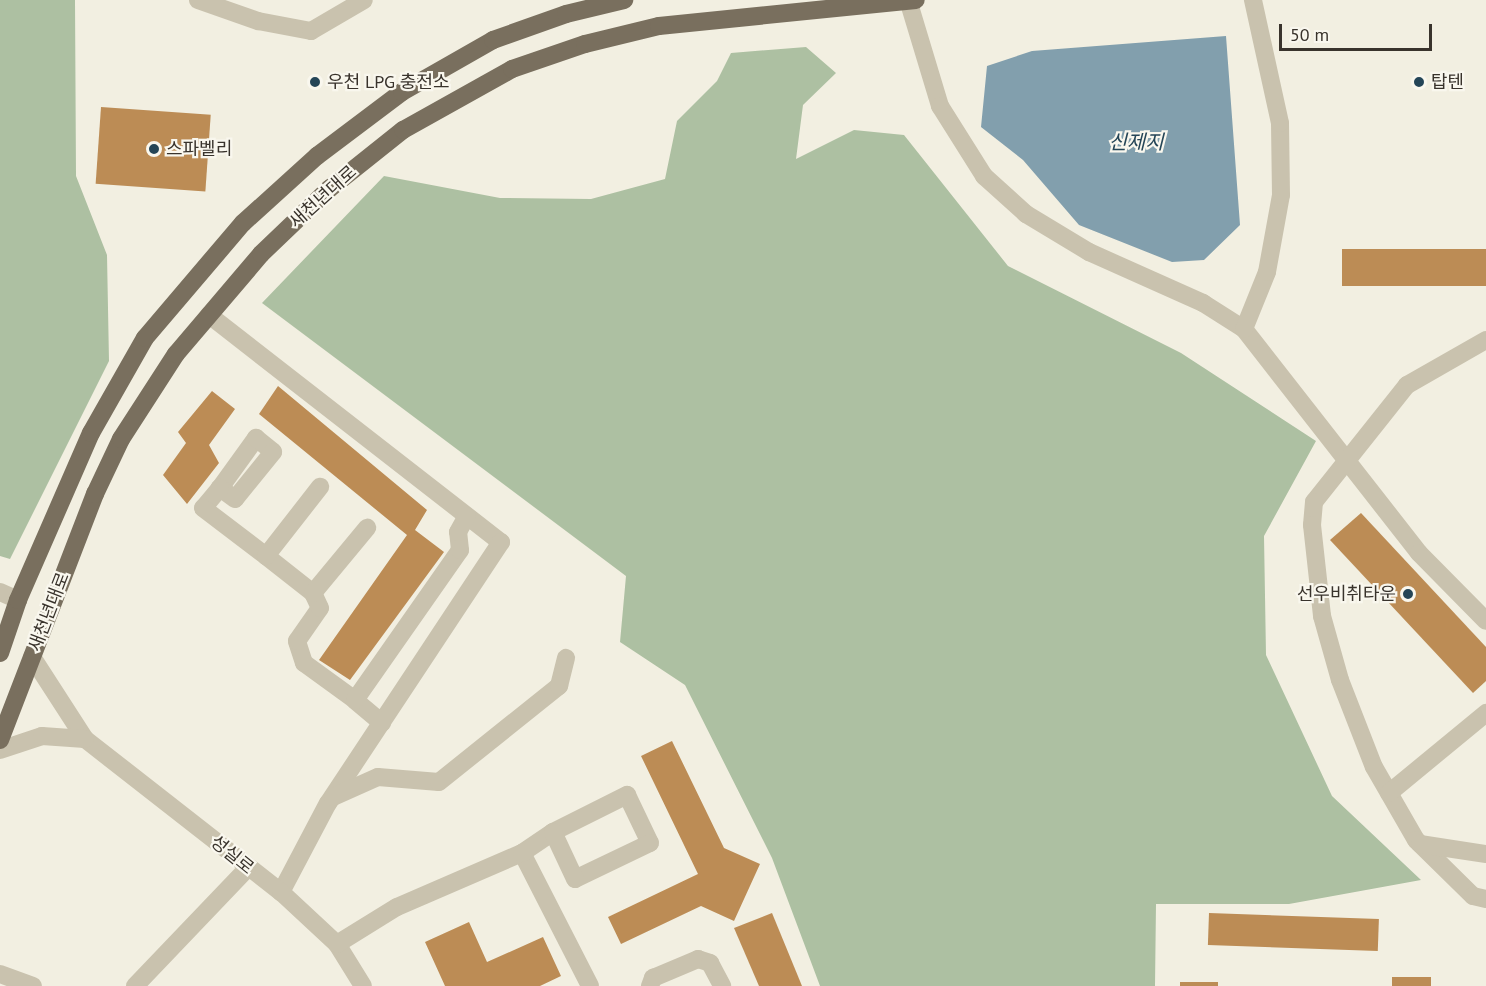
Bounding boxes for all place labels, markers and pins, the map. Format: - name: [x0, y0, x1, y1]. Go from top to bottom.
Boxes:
- place label: 우천 LPG 충전소: [327, 71, 449, 93]
- place label: 탑텐: [1431, 71, 1464, 93]
- marker: 우천 LPG 충전소: [308, 75, 322, 89]
- marker: 탑텐: [1412, 75, 1426, 89]
- place label: 스파벨리: [166, 138, 232, 160]
- marker: 스파벨리: [147, 142, 161, 156]
- place label: 선우비취타운: [1297, 583, 1396, 605]
- marker: 선우비취타운: [1401, 587, 1415, 601]

